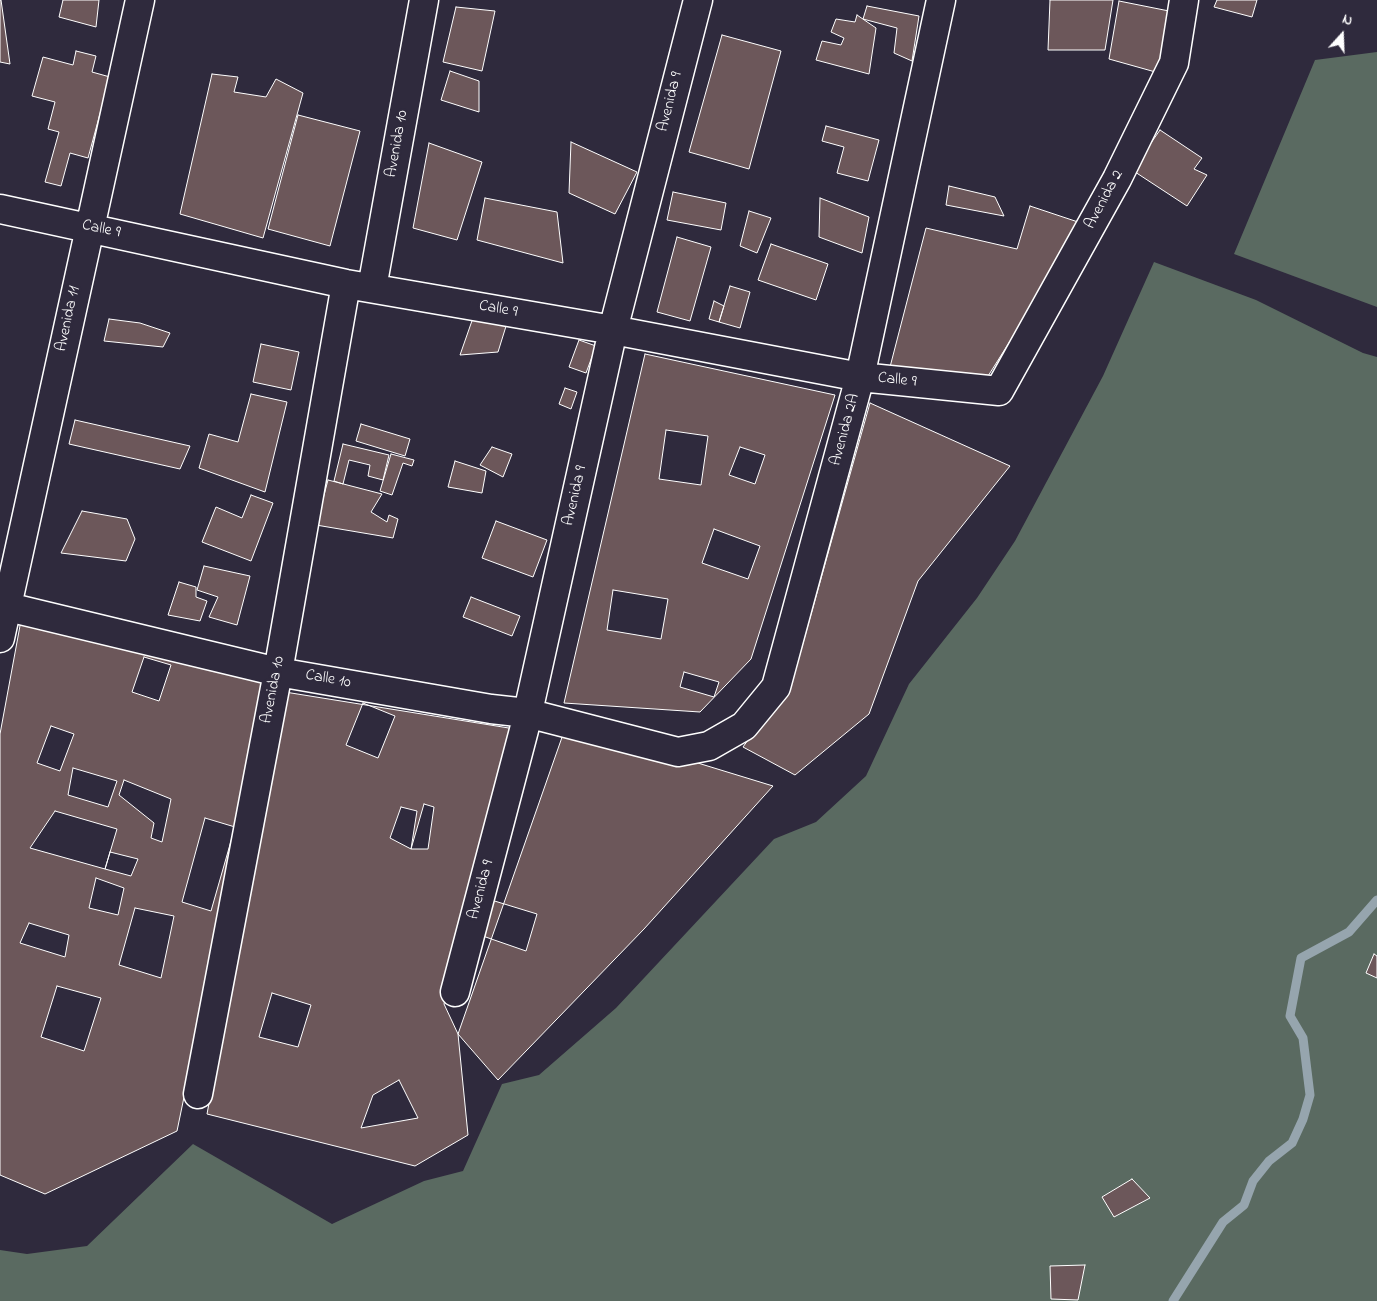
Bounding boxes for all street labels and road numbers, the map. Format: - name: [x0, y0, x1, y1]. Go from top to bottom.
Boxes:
- street label: Avenida 9: [654, 70, 688, 134]
- street label: Avenida 10: [383, 109, 413, 179]
- street label: Avenida 2: [1081, 167, 1129, 233]
- street label: Calle 9: [80, 217, 122, 243]
- street label: Avenida 11: [53, 285, 85, 353]
- street label: Calle 9: [477, 297, 519, 323]
- street label: Calle 9: [877, 369, 917, 393]
- street label: Avenida 2A: [827, 392, 865, 468]
- street label: Avenida 9: [560, 464, 592, 528]
- street label: Avenida 10: [258, 655, 290, 725]
- street label: Calle 10: [304, 667, 352, 693]
- street label: Avenida 9: [465, 858, 499, 922]

